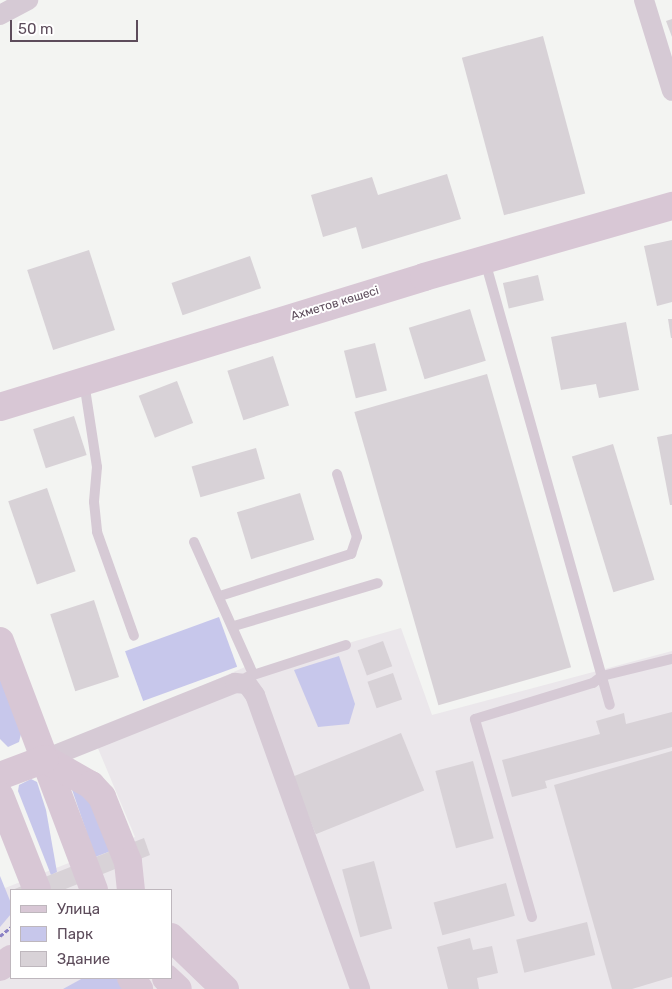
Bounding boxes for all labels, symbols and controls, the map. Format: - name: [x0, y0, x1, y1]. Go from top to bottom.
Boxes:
- scale bar: [12, 10, 140, 42]
- text: 50 m: [18, 20, 53, 38]
- street label: Ахметов көшесі: [289, 284, 381, 324]
- legend: [10, 889, 172, 979]
- text: Улица: [57, 900, 100, 918]
- text: Парк: [57, 925, 93, 943]
- text: Здание: [57, 950, 110, 968]

